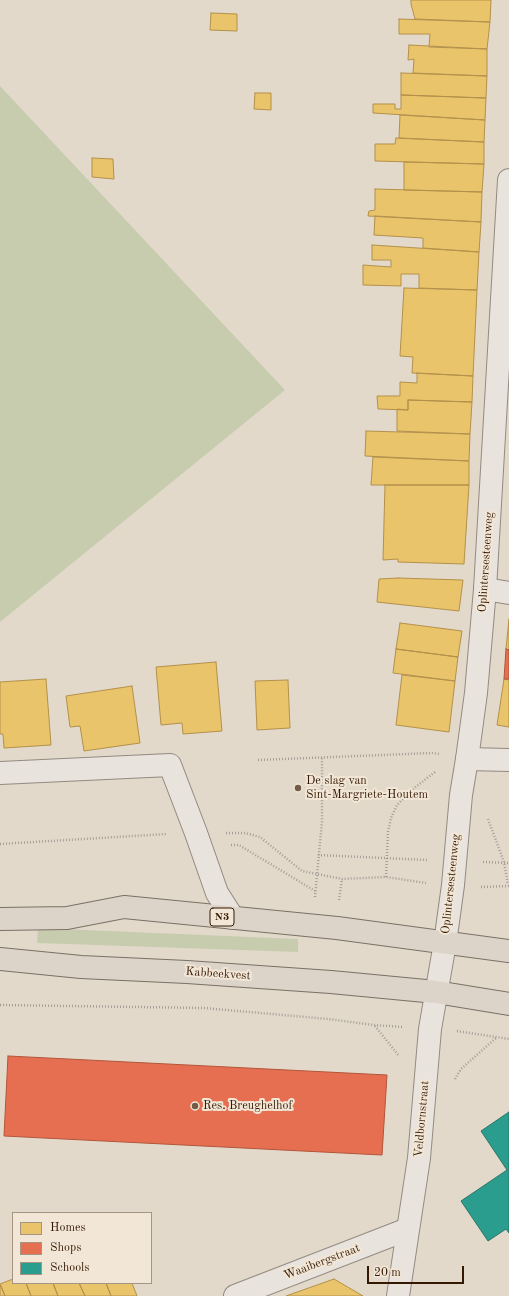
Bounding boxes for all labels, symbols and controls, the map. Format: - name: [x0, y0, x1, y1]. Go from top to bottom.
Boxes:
- street label: Oplintersesteenweg: [475, 511, 497, 613]
- place label: De slag van Sint-Margriete-Houtem: [306, 774, 428, 802]
- marker: De slag van Sint-Margriete-Houtem: [293, 783, 303, 793]
- street label: Oplintersesteenweg: [439, 833, 463, 935]
- road number: N3: [210, 908, 234, 926]
- street label: Kabbeekvest: [185, 965, 251, 983]
- street label: Veldbornstraat: [411, 1080, 433, 1158]
- place label: Res. Breughelhof: [203, 1099, 292, 1113]
- marker: Res. Breughelhof: [190, 1101, 200, 1111]
- legend: [12, 1212, 152, 1284]
- text: Homes: [50, 1222, 86, 1234]
- street label: Waaibergstraat: [282, 1241, 362, 1283]
- text: Shops: [50, 1242, 81, 1254]
- scale bar: [369, 1258, 466, 1284]
- text: Schools: [50, 1262, 90, 1274]
- text: 20 m: [374, 1267, 401, 1279]

